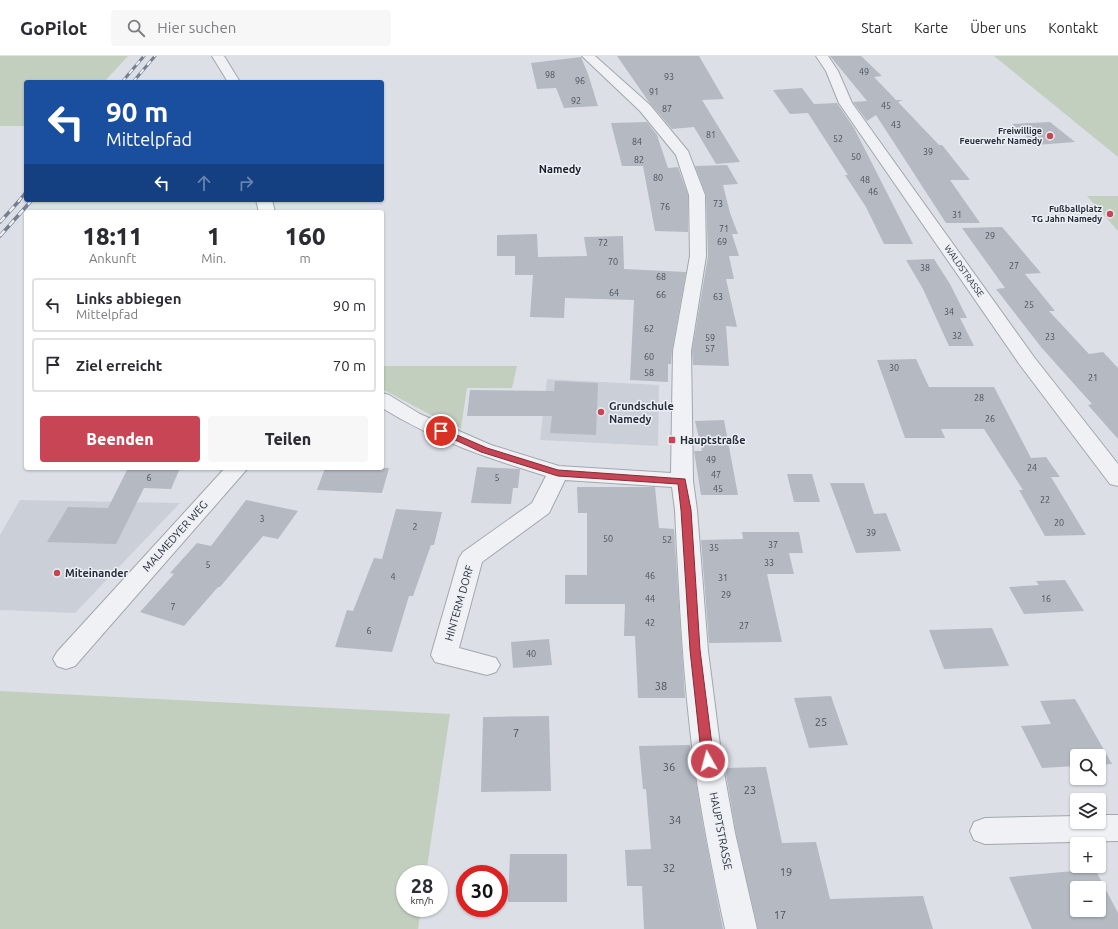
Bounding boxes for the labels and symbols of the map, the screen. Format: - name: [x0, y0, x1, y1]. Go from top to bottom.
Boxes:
- house number: 49: [859, 67, 869, 77]
- house number: 98: [545, 70, 555, 80]
- house number: 93: [664, 72, 674, 82]
- house number: 96: [575, 76, 585, 86]
- house number: 91: [649, 87, 659, 97]
- house number: 92: [571, 96, 581, 106]
- house number: 45: [881, 101, 891, 111]
- house number: 87: [662, 104, 672, 114]
- house number: 43: [891, 120, 901, 130]
- place label: Freiwillige Feuerwehr Namedy: [959, 126, 1042, 146]
- house number: 81: [706, 130, 716, 140]
- marker: Freiwillige Feuerwehr Namedy: [1045, 131, 1055, 141]
- house number: 52: [833, 134, 843, 144]
- house number: 84: [632, 137, 642, 147]
- house number: 39: [923, 147, 933, 157]
- house number: 50: [851, 152, 861, 162]
- house number: 82: [634, 155, 644, 165]
- district label: Namedy: [539, 163, 581, 175]
- house number: 80: [653, 173, 663, 183]
- house number: 48: [860, 175, 870, 185]
- house number: 46: [868, 187, 878, 197]
- house number: 73: [713, 199, 723, 209]
- house number: 76: [660, 202, 670, 212]
- place label: Fußballplatz TG Jahn Namedy: [1031, 204, 1103, 224]
- marker: Fußballplatz TG Jahn Namedy: [1105, 209, 1115, 219]
- house number: 31: [952, 210, 962, 220]
- house number: 71: [719, 224, 729, 234]
- house number: 29: [985, 231, 995, 241]
- house number: 69: [717, 237, 727, 247]
- house number: 72: [598, 238, 608, 248]
- street label: WALDSTRASSE: [942, 243, 986, 299]
- house number: 70: [608, 257, 618, 267]
- house number: 27: [1009, 261, 1019, 271]
- house number: 38: [920, 263, 930, 273]
- house number: 68: [656, 272, 666, 282]
- house number: 64: [609, 288, 619, 298]
- house number: 66: [656, 290, 666, 300]
- house number: 63: [713, 292, 723, 302]
- house number: 25: [1024, 300, 1034, 310]
- house number: 34: [944, 307, 954, 317]
- house number: 62: [644, 324, 654, 334]
- house number: 32: [952, 331, 962, 341]
- house number: 23: [1045, 332, 1055, 342]
- house number: 59: [705, 333, 715, 343]
- house number: 57: [705, 344, 715, 354]
- house number: 60: [644, 352, 654, 362]
- house number: 30: [889, 363, 899, 373]
- house number: 58: [644, 368, 654, 378]
- house number: 21: [1088, 373, 1098, 383]
- house number: 28: [974, 393, 984, 403]
- place label: Grundschule Namedy: [609, 400, 674, 425]
- marker: Grundschule Namedy: [596, 407, 606, 417]
- pin: [424, 414, 458, 448]
- house number: 26: [985, 414, 995, 424]
- place label: Hauptstraße: [680, 434, 746, 446]
- marker: Hauptstraße: [667, 435, 677, 445]
- house number: 49: [706, 455, 716, 465]
- house number: 24: [1027, 463, 1037, 473]
- house number: 47: [711, 470, 721, 480]
- house number: 6: [146, 473, 152, 483]
- house number: 5: [494, 473, 500, 483]
- house number: 45: [713, 484, 723, 494]
- house number: 22: [1040, 495, 1050, 505]
- street label: MALMEDYER WEG: [140, 498, 210, 574]
- house number: 3: [259, 514, 265, 524]
- house number: 20: [1054, 518, 1064, 528]
- house number: 2: [412, 522, 418, 532]
- house number: 39: [866, 528, 876, 538]
- house number: 50: [603, 534, 613, 544]
- house number: 52: [662, 535, 672, 545]
- house number: 37: [768, 540, 778, 550]
- house number: 35: [709, 543, 719, 553]
- house number: 33: [764, 558, 774, 568]
- house number: 5: [205, 560, 211, 570]
- street label: HINTERM DORF: [442, 563, 476, 642]
- place label: Miteinander: [65, 567, 129, 579]
- marker: Miteinander: [52, 568, 62, 578]
- house number: 46: [645, 571, 655, 581]
- house number: 4: [390, 572, 396, 582]
- house number: 31: [718, 573, 728, 583]
- house number: 29: [721, 590, 731, 600]
- house number: 44: [645, 594, 655, 604]
- house number: 16: [1041, 594, 1051, 604]
- house number: 7: [170, 602, 176, 612]
- house number: 42: [645, 618, 655, 628]
- house number: 27: [739, 621, 749, 631]
- house number: 6: [366, 626, 372, 636]
- house number: 40: [526, 649, 536, 659]
- house number: 38: [655, 680, 667, 692]
- house number: 25: [815, 716, 827, 728]
- house number: 7: [513, 727, 519, 739]
- position arrow: [687, 740, 729, 782]
- house number: 36: [663, 761, 675, 773]
- house number: 23: [744, 784, 756, 796]
- street label: HAUPTSTRASSE: [708, 791, 734, 871]
- house number: 34: [669, 814, 681, 826]
- house number: 32: [663, 862, 675, 874]
- speed limit sign: 30: [456, 865, 508, 917]
- house number: 19: [780, 866, 792, 878]
- house number: 17: [774, 909, 786, 921]

